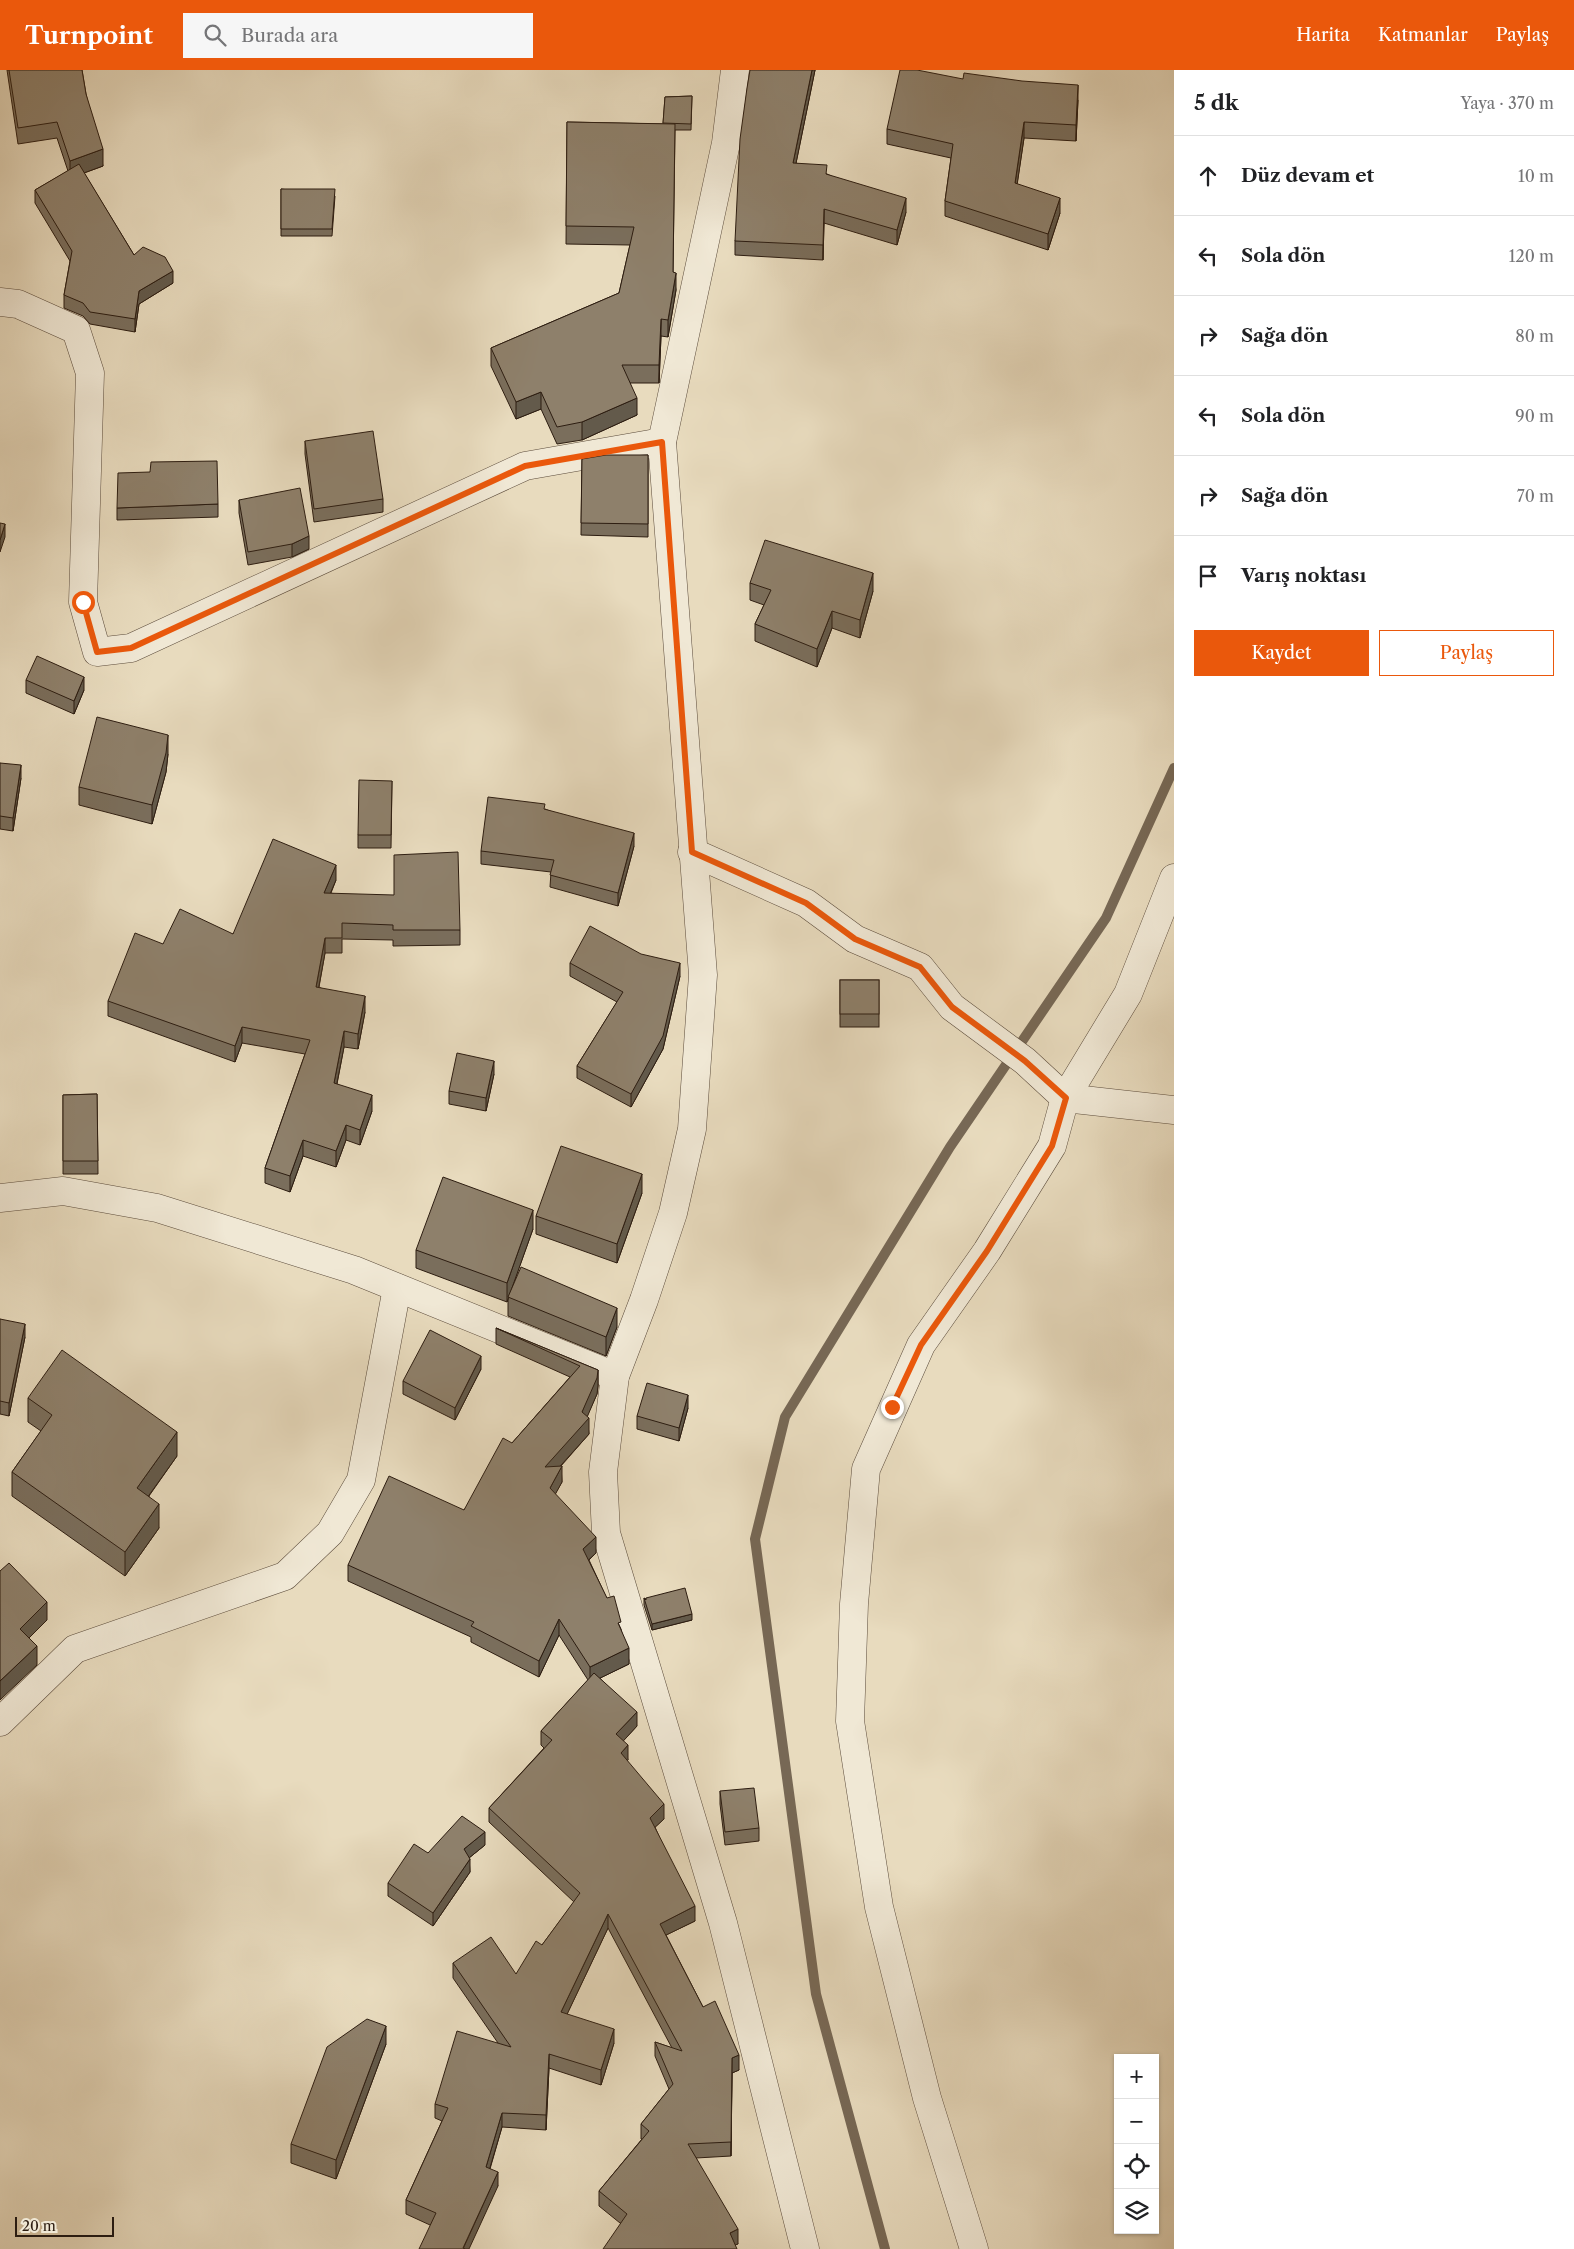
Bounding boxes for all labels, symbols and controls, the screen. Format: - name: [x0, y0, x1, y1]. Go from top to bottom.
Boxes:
- search box: [183, 13, 533, 58]
- text: Turnpoint: [25, 21, 153, 50]
- icon: search: [201, 21, 229, 49]
- text: Burada ara: [241, 24, 338, 47]
- text: Harita: [1296, 24, 1350, 46]
- text: Katmanlar: [1378, 24, 1468, 46]
- text: Paylaş: [1496, 24, 1549, 46]
- text: 5 dk: [1194, 90, 1239, 115]
- text: Yaya · 370 m: [1460, 93, 1554, 113]
- icon: ahead: [1194, 162, 1222, 190]
- text: Düz devam et: [1241, 164, 1374, 187]
- text: 10 m: [1518, 166, 1554, 186]
- icon: left: [1194, 242, 1222, 270]
- text: Sola dön: [1241, 244, 1325, 267]
- text: 120 m: [1509, 246, 1554, 266]
- icon: right: [1194, 322, 1222, 350]
- text: Sağa dön: [1241, 324, 1328, 347]
- text: 80 m: [1515, 326, 1554, 346]
- icon: left: [1194, 402, 1222, 430]
- text: Sola dön: [1241, 404, 1325, 427]
- text: 90 m: [1515, 406, 1554, 426]
- icon: right: [1194, 482, 1222, 510]
- text: Sağa dön: [1241, 484, 1328, 507]
- text: 70 m: [1517, 486, 1554, 506]
- icon: arrive: [1194, 562, 1222, 590]
- text: Varış noktası: [1241, 564, 1366, 587]
- route start: [72, 591, 95, 614]
- button: Kaydet: [1194, 630, 1369, 676]
- button: Paylaş: [1379, 630, 1554, 676]
- route end: [881, 1396, 904, 1419]
- map controls: [1114, 2054, 1159, 2234]
- button: +: [1114, 2054, 1159, 2099]
- button: −: [1114, 2099, 1159, 2144]
- button: locate: [1114, 2144, 1159, 2189]
- button: layers: [1114, 2189, 1159, 2234]
- scale bar: [15, 2214, 114, 2237]
- text: 20 m: [22, 2217, 56, 2235]

